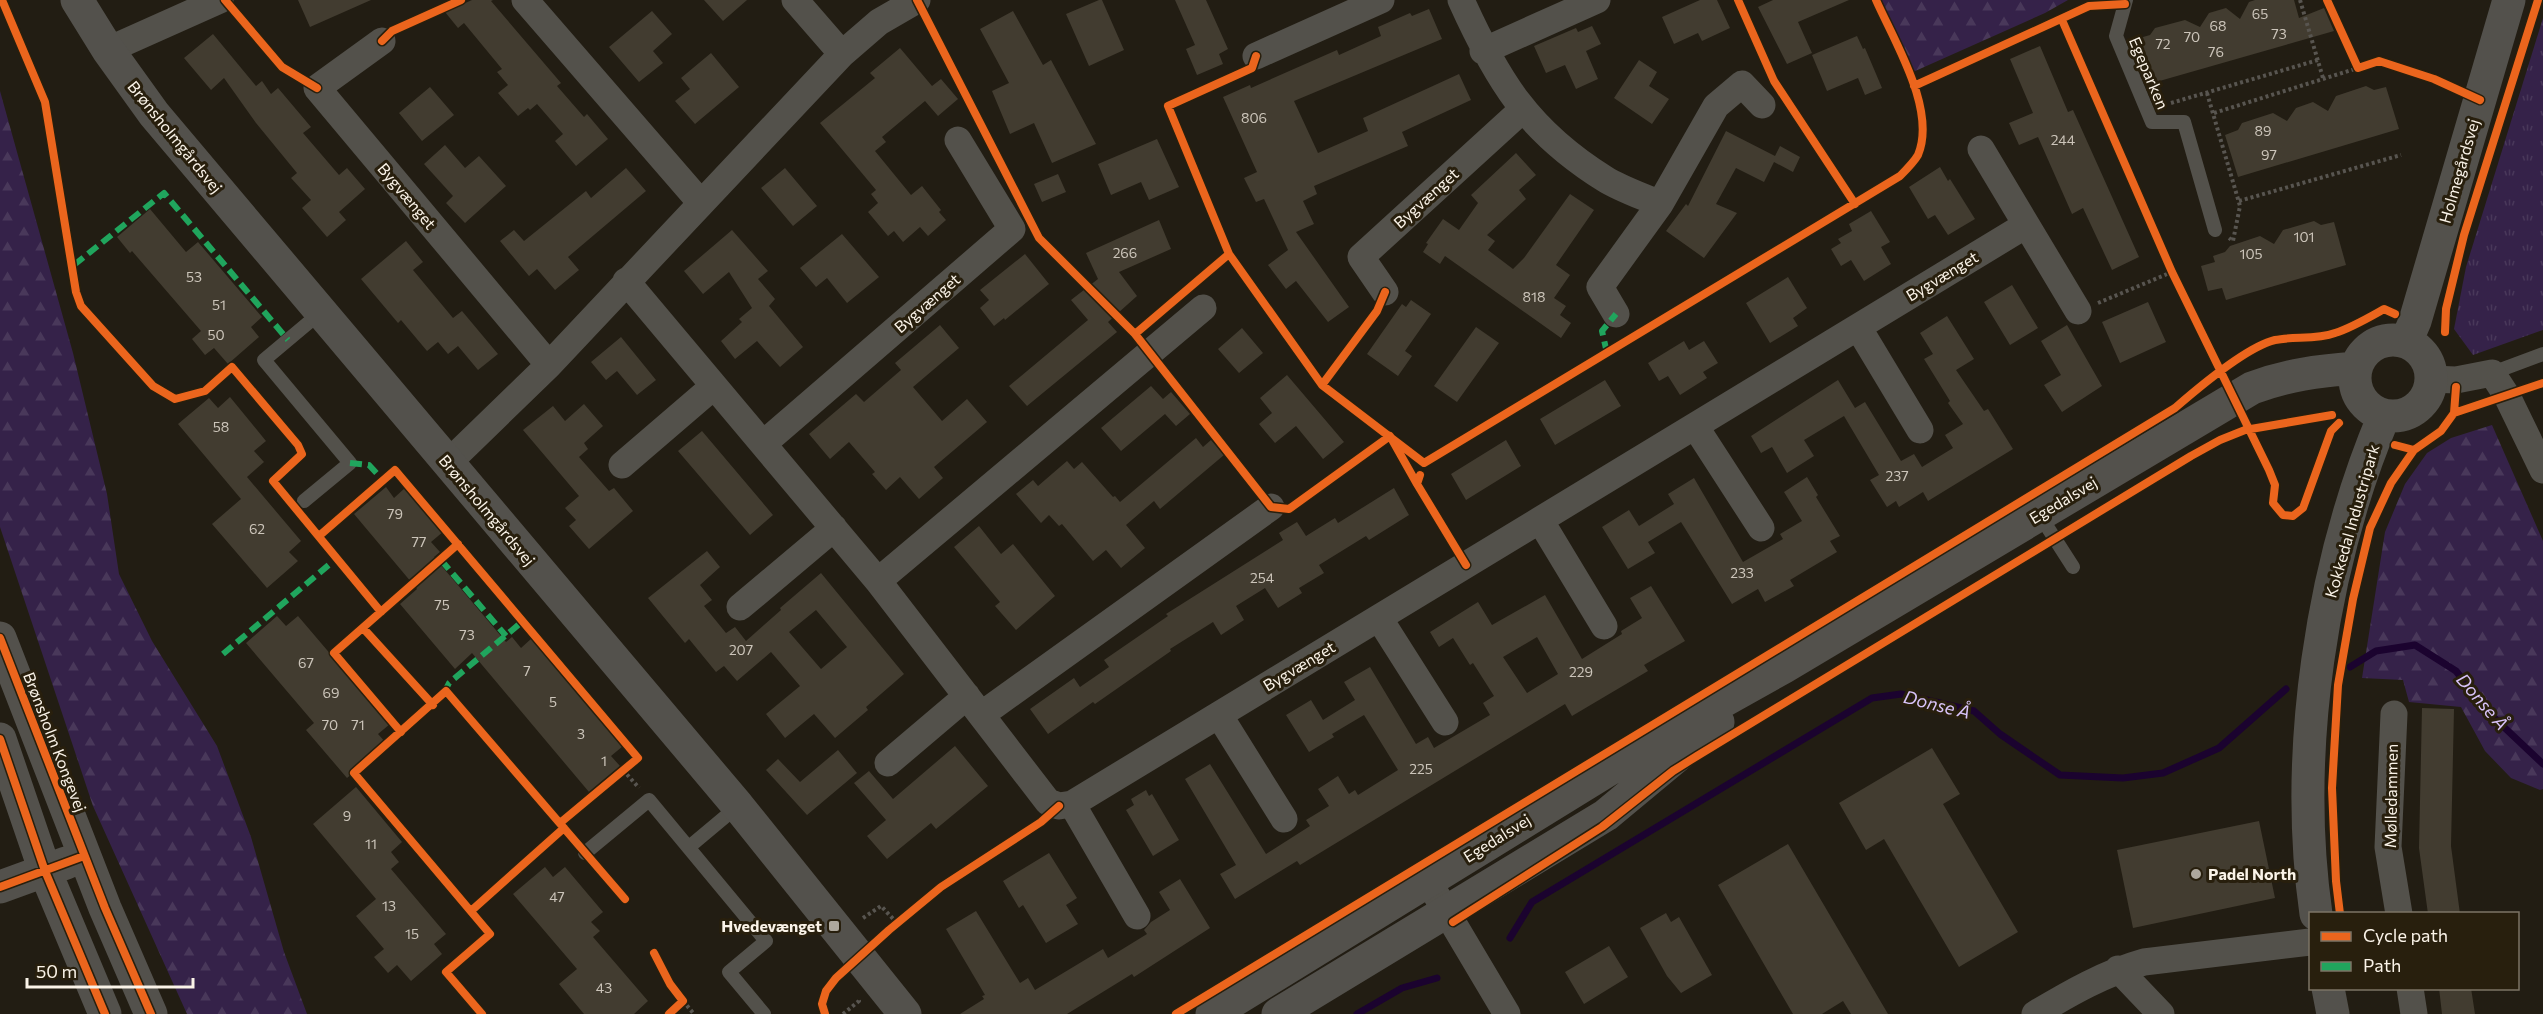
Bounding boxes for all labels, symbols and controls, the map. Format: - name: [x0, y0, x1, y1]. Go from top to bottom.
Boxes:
- house number: 65: [2252, 5, 2268, 22]
- house number: 68: [2210, 17, 2227, 34]
- house number: 73: [2271, 25, 2287, 42]
- house number: 70: [2184, 28, 2200, 45]
- street label: Egeparken: [2126, 34, 2173, 112]
- house number: 72: [2155, 35, 2171, 52]
- house number: 76: [2208, 43, 2224, 60]
- street label: Brønsholmgårdsvej: [124, 77, 226, 197]
- house number: 806: [1241, 109, 1267, 126]
- street label: Holmegårdsvej: [2435, 116, 2483, 225]
- house number: 89: [2255, 122, 2272, 139]
- house number: 244: [2051, 131, 2076, 148]
- house number: 97: [2261, 146, 2277, 163]
- street label: Bygvænget: [374, 159, 441, 233]
- street label: Bygvænget: [1389, 163, 1462, 232]
- house number: 101: [2293, 228, 2315, 245]
- house number: 266: [1113, 244, 1137, 261]
- house number: 105: [2239, 245, 2263, 262]
- street label: Bygvænget: [1902, 246, 1982, 304]
- house number: 53: [186, 268, 202, 285]
- street label: Bygvænget: [890, 269, 964, 336]
- house number: 818: [1523, 288, 1545, 305]
- house number: 51: [212, 296, 226, 313]
- house number: 50: [207, 326, 225, 343]
- house number: 58: [213, 418, 229, 435]
- street label: Kokkedal Industripark: [2320, 442, 2383, 600]
- street label: Brønsholmgårdsvej: [435, 450, 539, 569]
- house number: 237: [1885, 467, 1909, 484]
- street label: Egedalsvej: [2025, 472, 2100, 527]
- house number: 79: [387, 505, 403, 522]
- house number: 62: [249, 520, 265, 537]
- house number: 77: [412, 533, 426, 550]
- house number: 233: [1730, 564, 1754, 581]
- house number: 254: [1250, 569, 1275, 586]
- house number: 75: [434, 596, 450, 613]
- house number: 73: [459, 626, 475, 643]
- street label: Bygvænget: [1259, 636, 1339, 694]
- house number: 207: [729, 641, 753, 658]
- house number: 67: [298, 654, 314, 671]
- house number: 7: [523, 662, 531, 679]
- house number: 229: [1569, 663, 1593, 680]
- street label: Brønsholm Kongevej: [20, 669, 91, 814]
- water label: Donse Å: [2452, 669, 2513, 734]
- house number: 69: [323, 684, 339, 701]
- water label: Donse Å: [1902, 685, 1973, 723]
- house number: 5: [549, 693, 557, 710]
- house number: 70: [322, 716, 338, 733]
- house number: 71: [351, 716, 365, 733]
- house number: 3: [577, 725, 585, 742]
- street label: Mølledammen: [2380, 744, 2401, 848]
- house number: 1: [601, 752, 607, 769]
- house number: 225: [1409, 760, 1433, 777]
- house number: 9: [343, 807, 351, 824]
- street label: Egedalsvej: [1460, 809, 1534, 866]
- house number: 11: [365, 835, 377, 852]
- place label: Padel North: [2208, 864, 2296, 883]
- marker: Padel North: [2189, 867, 2203, 881]
- house number: 47: [549, 888, 565, 905]
- house number: 13: [382, 897, 396, 914]
- legend: [2309, 912, 2519, 990]
- place label: Hvedevænget: [721, 916, 822, 935]
- marker: Hvedevænget: [827, 919, 841, 933]
- text: Cycle path: [2363, 924, 2448, 946]
- house number: 15: [405, 925, 419, 942]
- scale bar: [27, 951, 194, 989]
- text: Path: [2363, 954, 2401, 976]
- text: 50 m: [36, 960, 77, 982]
- house number: 43: [596, 979, 612, 996]

